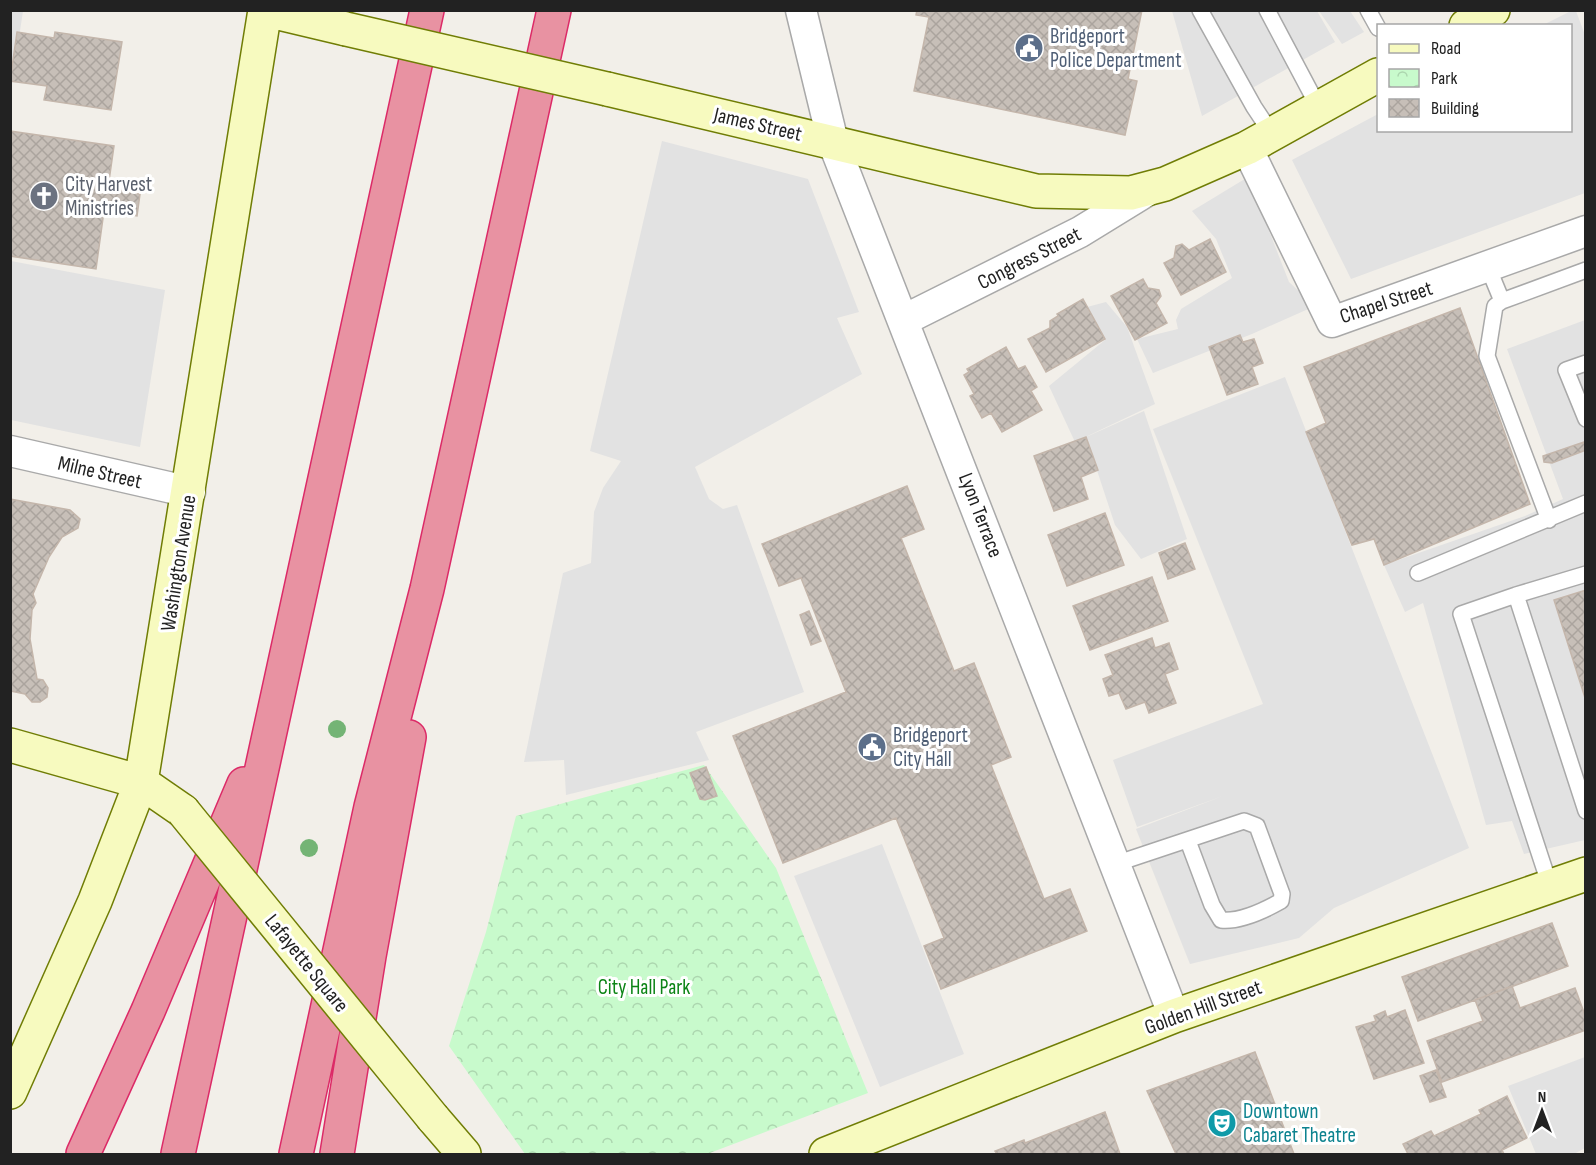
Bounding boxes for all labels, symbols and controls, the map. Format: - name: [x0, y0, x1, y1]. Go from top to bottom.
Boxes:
- place label: Bridgeport Police Department: [1050, 24, 1182, 73]
- legend: [1377, 24, 1572, 132]
- public building icon: Bridgeport Police Department: [1013, 32, 1045, 64]
- text: Road: [1431, 38, 1461, 59]
- text: Park: [1431, 68, 1457, 89]
- text: Building: [1431, 98, 1479, 119]
- street label: James Street: [710, 102, 804, 147]
- place label: City Harvest Ministries: [65, 172, 152, 221]
- church icon: City Harvest Ministries: [28, 180, 60, 212]
- street label: Congress Street: [973, 222, 1085, 295]
- street label: Chapel Street: [1337, 276, 1436, 329]
- street label: Milne Street: [55, 451, 144, 494]
- street label: Lyon Terrace: [953, 469, 1008, 561]
- street label: Washington Avenue: [155, 493, 202, 633]
- place label: Bridgeport City Hall: [893, 723, 968, 772]
- public building icon: Bridgeport City Hall: [856, 731, 888, 763]
- street label: Lafayette Square: [259, 909, 354, 1017]
- park label: City Hall Park: [598, 975, 690, 1000]
- street label: Golden Hill Street: [1141, 975, 1265, 1040]
- north arrow: [1512, 1081, 1572, 1141]
- text: N: [1538, 1088, 1546, 1107]
- place label: Downtown Cabaret Theatre: [1243, 1099, 1356, 1148]
- theatre icon: Downtown Cabaret Theatre: [1206, 1107, 1238, 1139]

